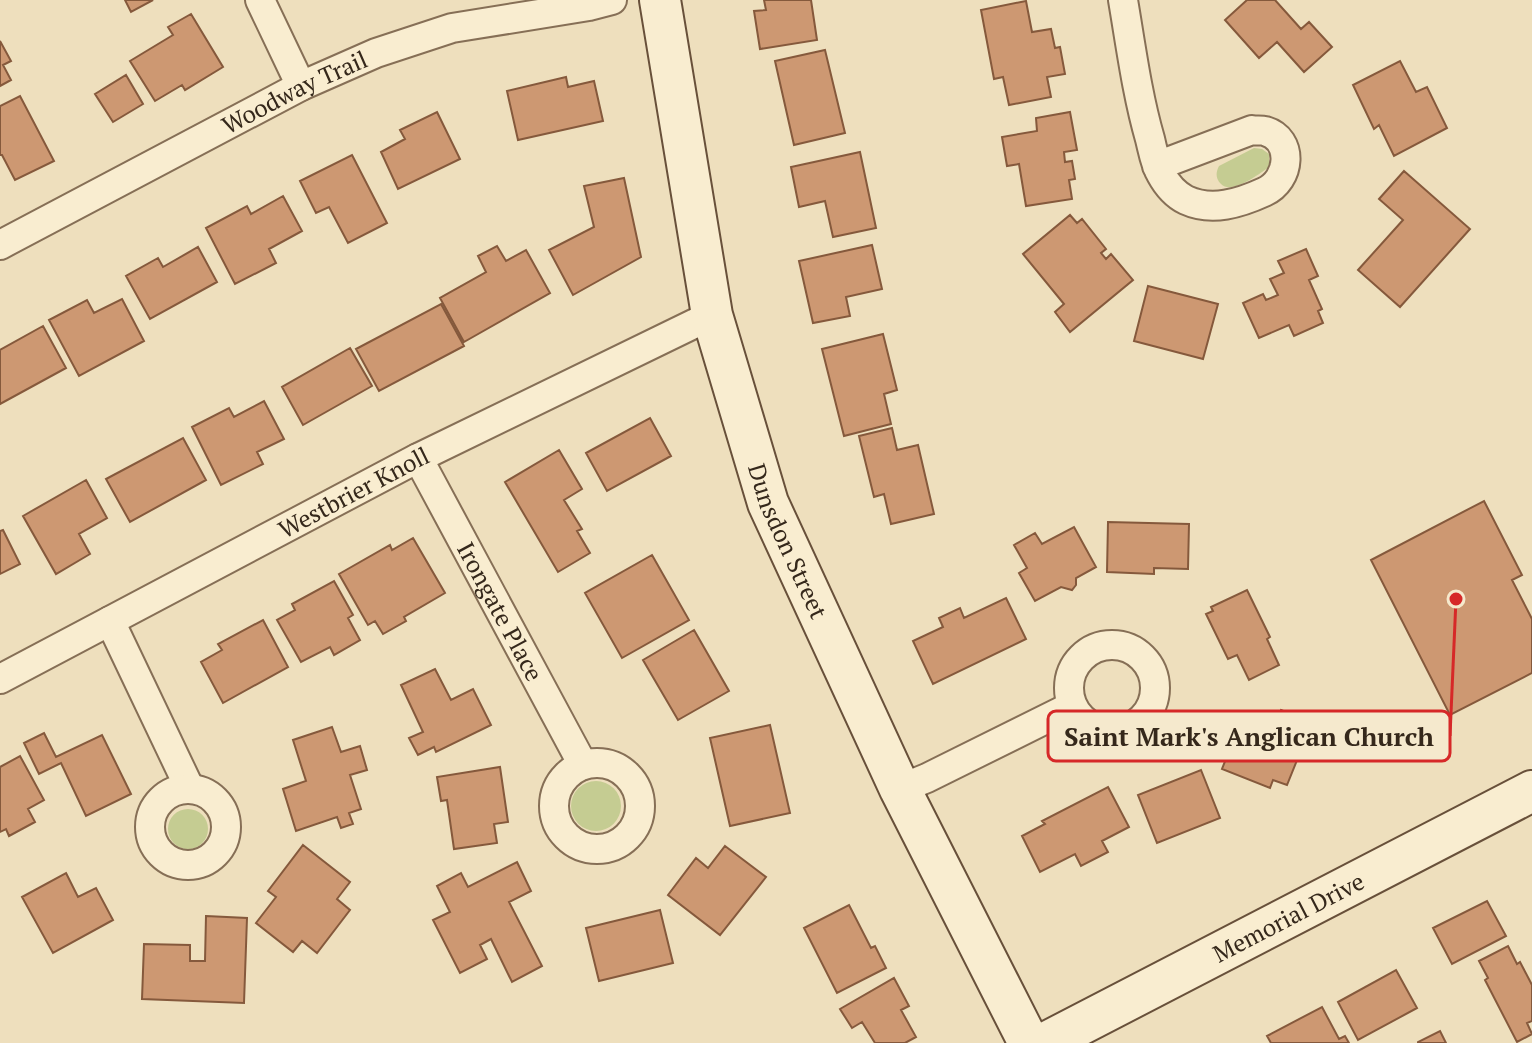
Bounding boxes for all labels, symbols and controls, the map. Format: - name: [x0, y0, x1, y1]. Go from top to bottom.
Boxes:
- street label: Woodway Trail: [216, 43, 372, 141]
- street label: Westbrier Knoll: [273, 439, 434, 545]
- street label: Dunsdon Street: [741, 460, 835, 624]
- street label: Irongate Place: [450, 536, 551, 686]
- callout: Saint Mark's Anglican Church: [1048, 711, 1450, 761]
- text: Saint Mark's Anglican Church: [1064, 719, 1434, 753]
- street label: Memorial Drive: [1207, 865, 1369, 969]

